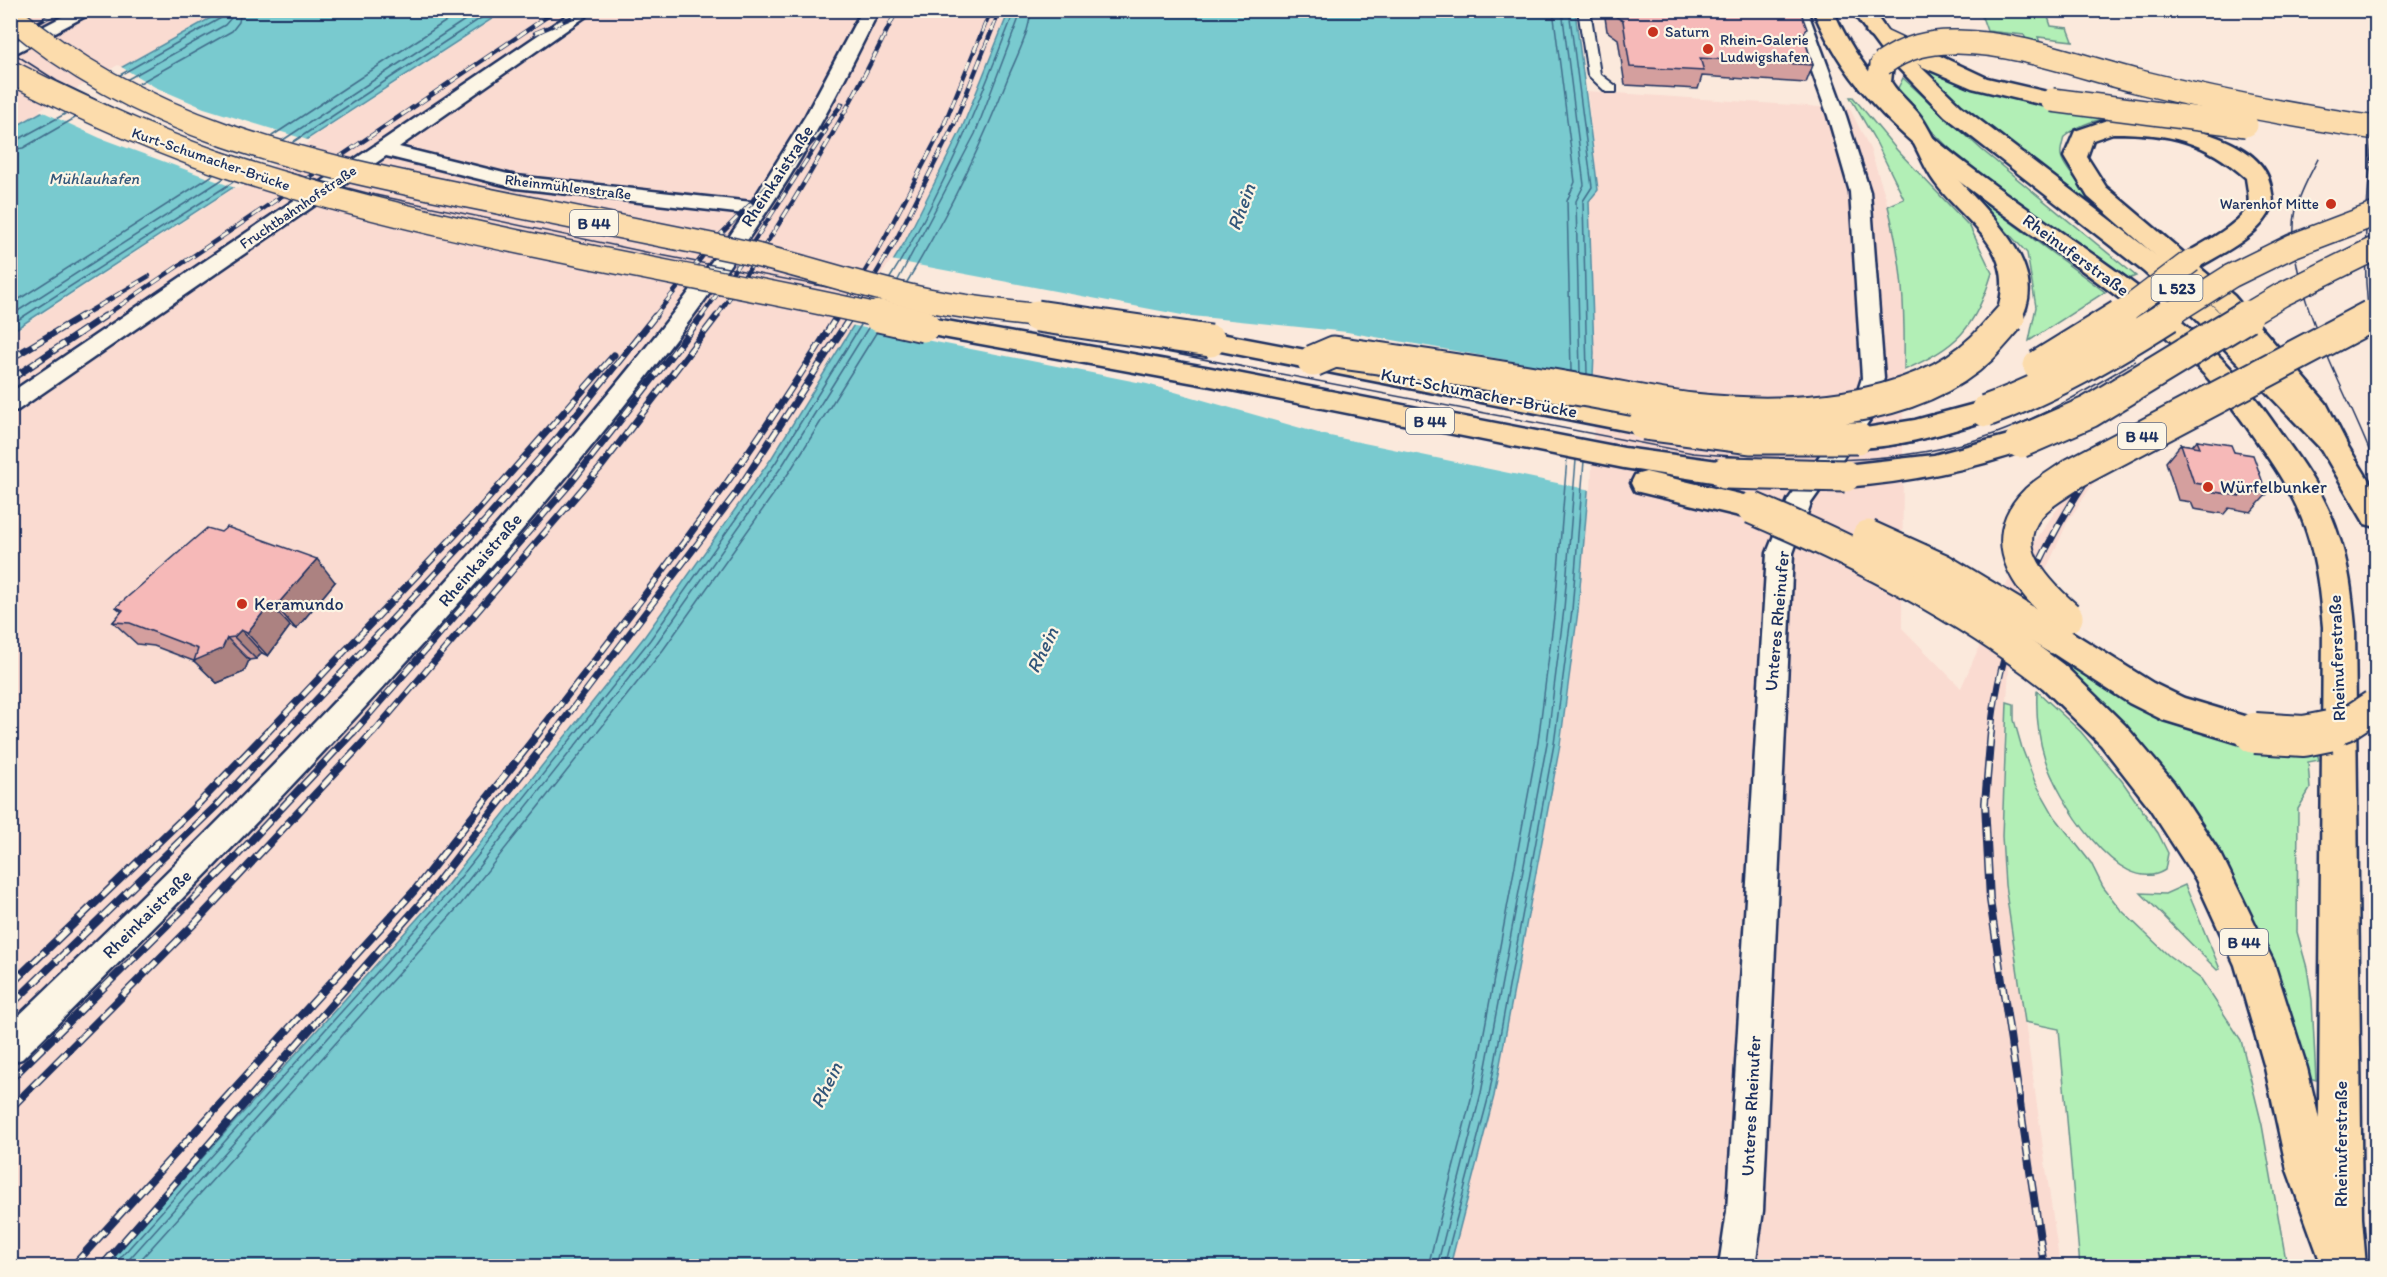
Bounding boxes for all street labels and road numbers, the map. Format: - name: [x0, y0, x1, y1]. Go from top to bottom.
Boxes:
- street label: Rheinkaistraße: [736, 121, 818, 231]
- street label: Kurt-Schumacher-Brücke: [129, 123, 293, 195]
- street label: Fruchtbahnhofstraße: [236, 161, 360, 253]
- street label: Rheinmühlenstraße: [504, 170, 632, 204]
- street label: Rheinuferstraße: [2018, 209, 2134, 301]
- road number: B 44: [570, 210, 618, 236]
- road number: L 523: [2152, 275, 2202, 301]
- street label: Kurt-Schumacher-Brücke: [1379, 363, 1579, 423]
- road number: B 44: [1406, 408, 1454, 434]
- road number: B 44: [2118, 423, 2166, 449]
- street label: Rheinkaistraße: [433, 509, 527, 611]
- street label: Unteres Rheinufer: [1760, 550, 1794, 692]
- street label: Rheinuferstraße: [2324, 594, 2350, 722]
- street label: Rheinkaistraße: [98, 865, 196, 963]
- road number: B 44: [2220, 929, 2268, 955]
- street label: Unteres Rheinufer: [1736, 1035, 1766, 1177]
- street label: Rheinuferstraße: [2330, 1081, 2352, 1207]

